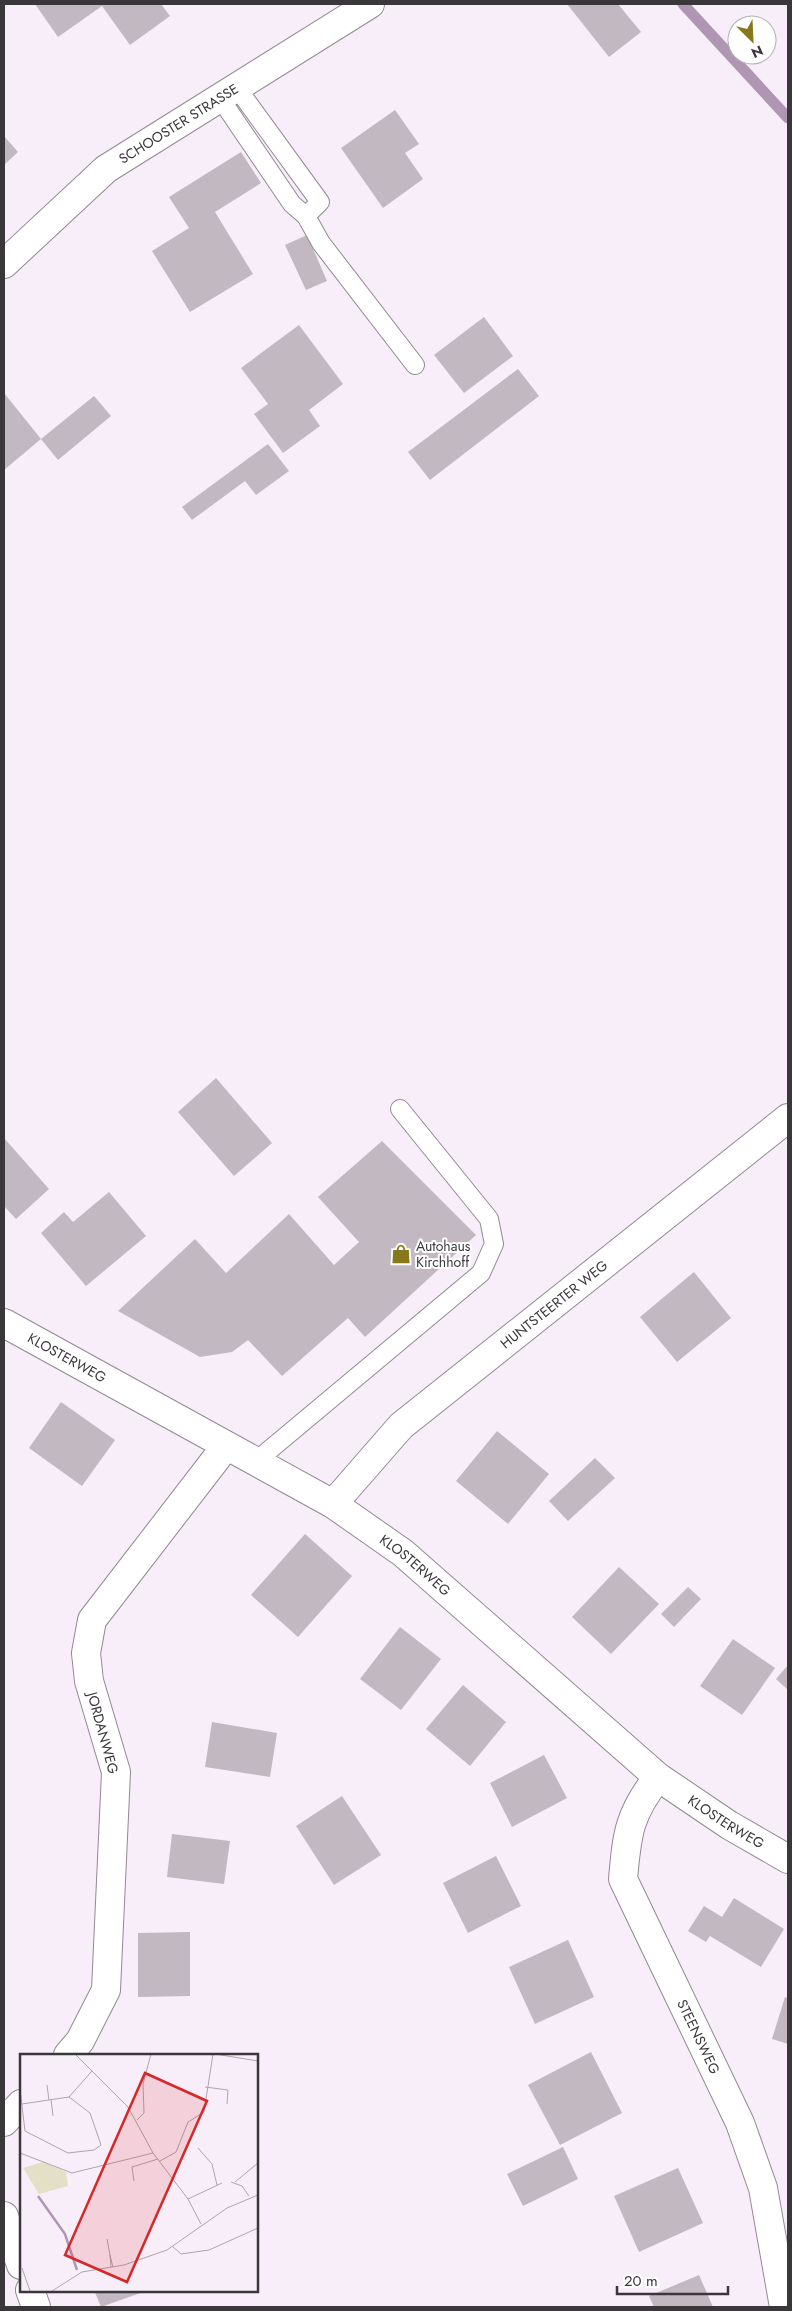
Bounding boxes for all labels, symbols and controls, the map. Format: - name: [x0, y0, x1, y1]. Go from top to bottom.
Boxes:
- north arrow: [727, 15, 777, 65]
- text: N: [748, 40, 766, 63]
- street label: SCHOOSTER STRASSE: [115, 79, 242, 169]
- place label: Autohaus Kirchhoff: [416, 1236, 471, 1272]
- shop icon: Autohaus Kirchhoff: [390, 1243, 412, 1265]
- street label: HUNTSTEERTER WEG: [496, 1255, 612, 1353]
- street label: KLOSTERWEG: [24, 1328, 110, 1388]
- street label: KLOSTERWEG: [376, 1530, 455, 1601]
- street label: JORDANWEG: [82, 1688, 124, 1776]
- street label: KLOSTERWEG: [684, 1790, 768, 1853]
- street label: STEENSWEG: [672, 1996, 725, 2078]
- inset map: [20, 2054, 258, 2291]
- scale bar: [617, 2264, 728, 2296]
- text: 20 m: [624, 2270, 658, 2292]

